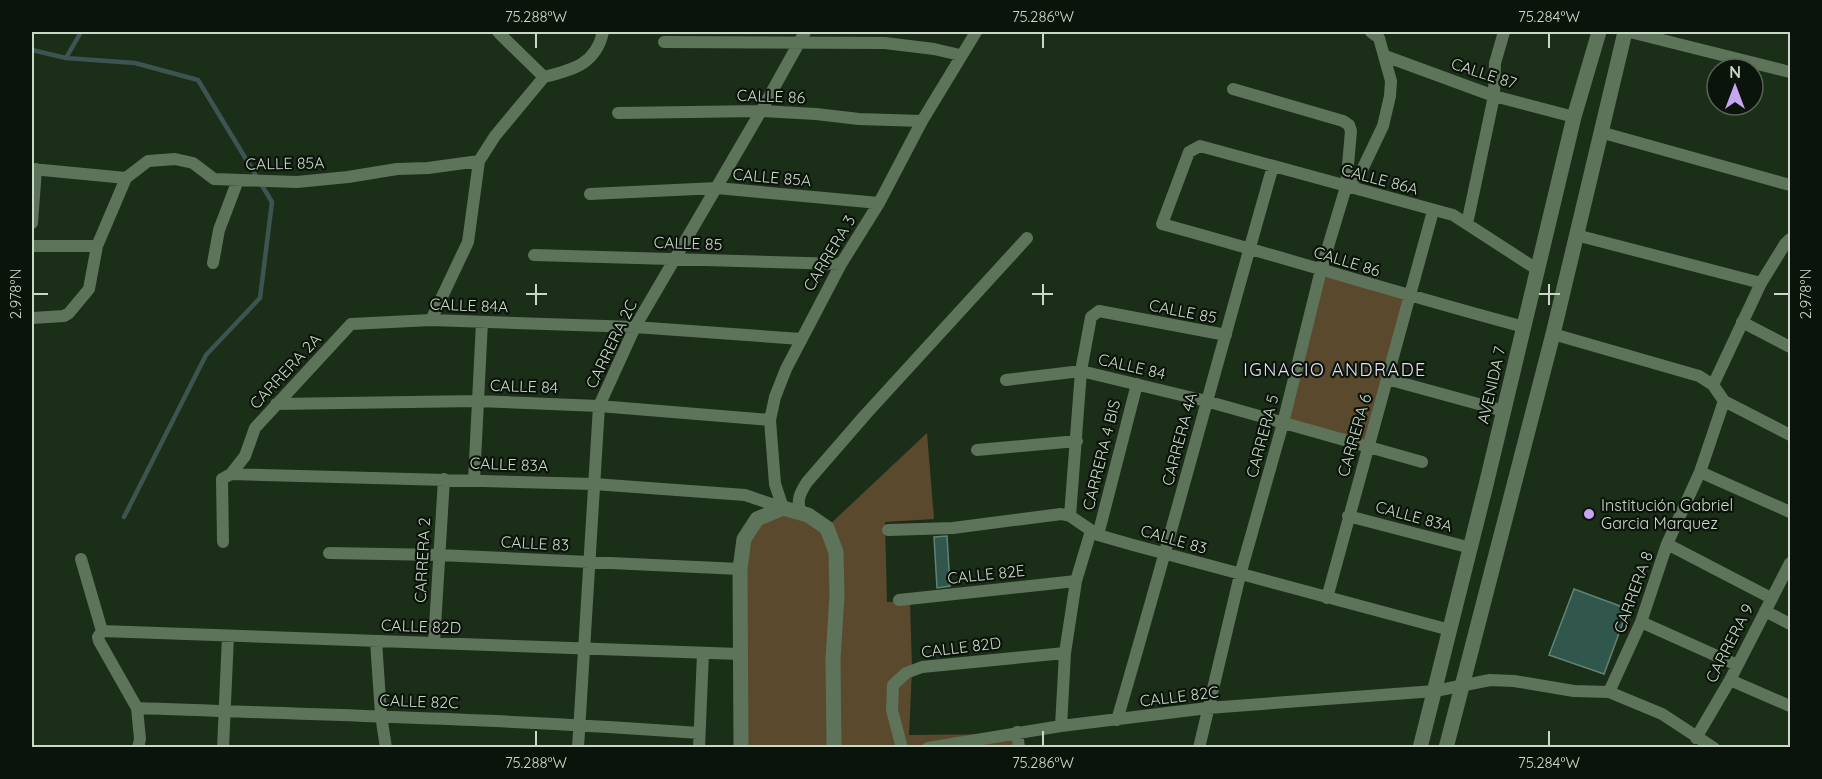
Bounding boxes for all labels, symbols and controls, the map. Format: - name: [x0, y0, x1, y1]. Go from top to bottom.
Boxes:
- text: 75.288°W: [505, 7, 568, 26]
- text: 75.286°W: [1012, 7, 1075, 26]
- text: 75.284°W: [1518, 7, 1581, 26]
- street label: CALLE 87: [1449, 53, 1519, 93]
- north arrow: [1705, 57, 1765, 117]
- text: N: [1729, 62, 1741, 82]
- street label: CALLE 86: [736, 85, 806, 107]
- street label: CALLE 85A: [245, 152, 325, 174]
- street label: CALLE 86A: [1339, 159, 1421, 199]
- street label: CALLE 85A: [732, 164, 812, 190]
- street label: CARRERA 3: [798, 211, 860, 295]
- street label: CALLE 85: [653, 232, 723, 254]
- street label: CALLE 86: [1311, 241, 1383, 281]
- text: 2.978°N: [6, 269, 25, 319]
- text: 2.978°N: [1796, 269, 1815, 319]
- street label: CALLE 84A: [429, 294, 509, 316]
- street label: CALLE 85: [1147, 295, 1219, 327]
- street label: CARRERA 2C: [581, 296, 641, 392]
- street label: CARRERA 2A: [245, 329, 325, 413]
- street label: AVENIDA 7: [1472, 344, 1510, 426]
- street label: CALLE 84: [1096, 349, 1168, 383]
- district label: IGNACIO ANDRADE: [1243, 358, 1427, 381]
- street label: CALLE 84: [489, 375, 559, 397]
- street label: CARRERA 4A: [1157, 390, 1201, 488]
- street label: CARRERA 6: [1333, 391, 1375, 479]
- street label: CARRERA 5: [1241, 392, 1283, 480]
- street label: CARRERA 4 BIS: [1078, 398, 1124, 512]
- street label: CALLE 83A: [469, 453, 549, 475]
- place label: Institución Gabriel Garcia Marquez: [1601, 495, 1733, 533]
- street label: CALLE 83A: [1373, 496, 1455, 536]
- marker: Institución Gabriel Garcia Marquez: [1582, 507, 1596, 521]
- street label: CARRERA 2: [410, 517, 434, 603]
- street label: CALLE 83: [1138, 520, 1210, 558]
- street label: CALLE 83: [500, 531, 570, 555]
- street label: CARRERA 8: [1609, 548, 1657, 636]
- street label: CALLE 82E: [946, 560, 1026, 588]
- street label: CARRERA 9: [1701, 600, 1757, 686]
- street label: CALLE 82D: [381, 615, 461, 637]
- street label: CALLE 82D: [920, 632, 1002, 662]
- street label: CALLE 82C: [1138, 681, 1220, 711]
- street label: CALLE 82C: [379, 690, 459, 712]
- text: 75.288°W: [505, 753, 568, 772]
- text: 75.286°W: [1012, 753, 1075, 772]
- text: 75.284°W: [1518, 753, 1581, 772]

